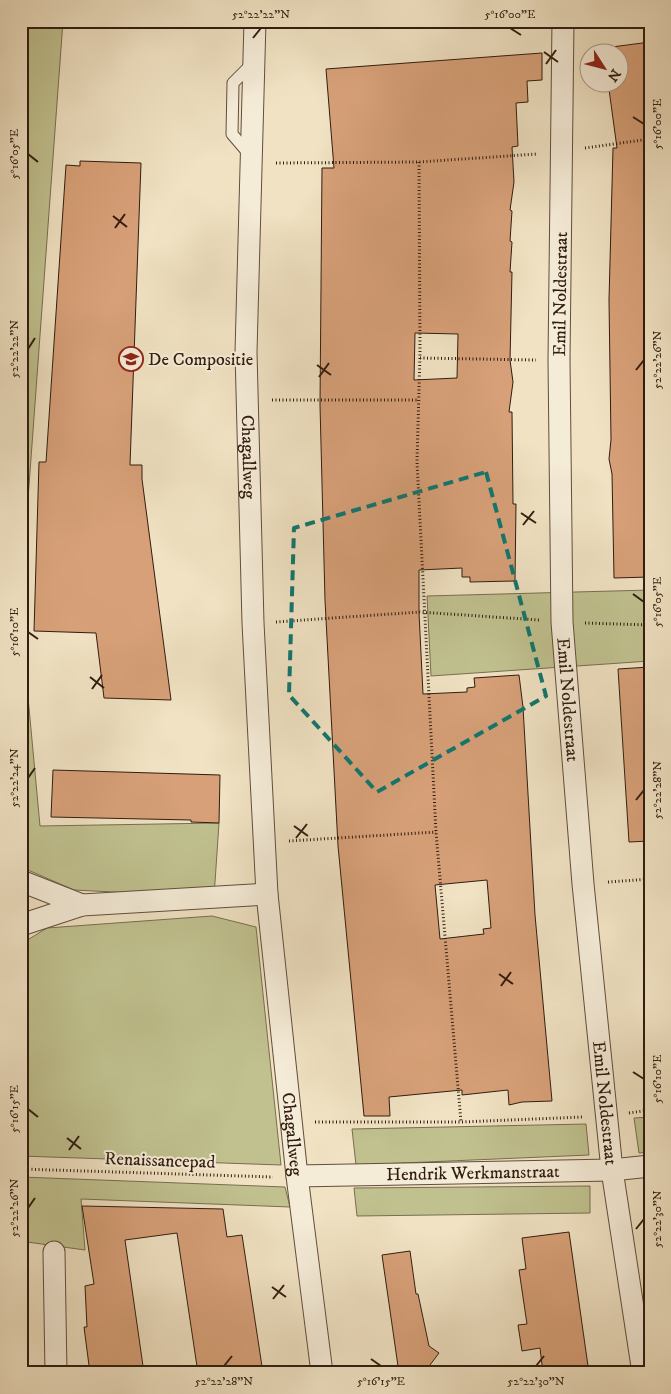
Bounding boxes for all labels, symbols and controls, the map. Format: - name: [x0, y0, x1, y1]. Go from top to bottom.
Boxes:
- text: 52°22'22"N: [232, 7, 290, 22]
- text: 5°16'00"E: [485, 7, 536, 22]
- north arrow: [578, 42, 628, 92]
- text: N: [603, 65, 624, 85]
- text: 5°16'00"E: [650, 98, 665, 149]
- text: 5°16'05"E: [7, 128, 22, 179]
- street label: Emil Noldestraat: [549, 231, 573, 357]
- text: 52°22'22"N: [7, 320, 22, 378]
- text: 52°22'26"N: [650, 331, 665, 389]
- school or university icon: De Compositie: [118, 346, 144, 372]
- place label: De Compositie: [148, 349, 253, 371]
- street label: Chagallweg: [236, 415, 260, 499]
- text: 5°16'05"E: [650, 576, 665, 627]
- text: 5°16'10"E: [7, 607, 22, 656]
- street label: Emil Noldestraat: [551, 637, 583, 763]
- text: 52°22'24"N: [7, 748, 22, 808]
- text: 52°22'28"N: [650, 761, 665, 819]
- street label: Emil Noldestraat: [587, 1040, 621, 1166]
- text: 5°16'10"E: [650, 1054, 665, 1103]
- text: 5°16'15"E: [7, 1084, 22, 1133]
- street label: Chagallweg: [276, 1091, 307, 1177]
- street label: Renaissancepad: [104, 1148, 216, 1174]
- street label: Hendrik Werkmanstraat: [386, 1161, 560, 1186]
- text: 52°22'26"N: [7, 1179, 22, 1237]
- text: 52°22'30"N: [650, 1190, 665, 1248]
- text: 52°22'28"N: [195, 1374, 253, 1389]
- text: 5°16'15"E: [357, 1374, 406, 1389]
- text: 52°22'30"N: [507, 1374, 565, 1389]

